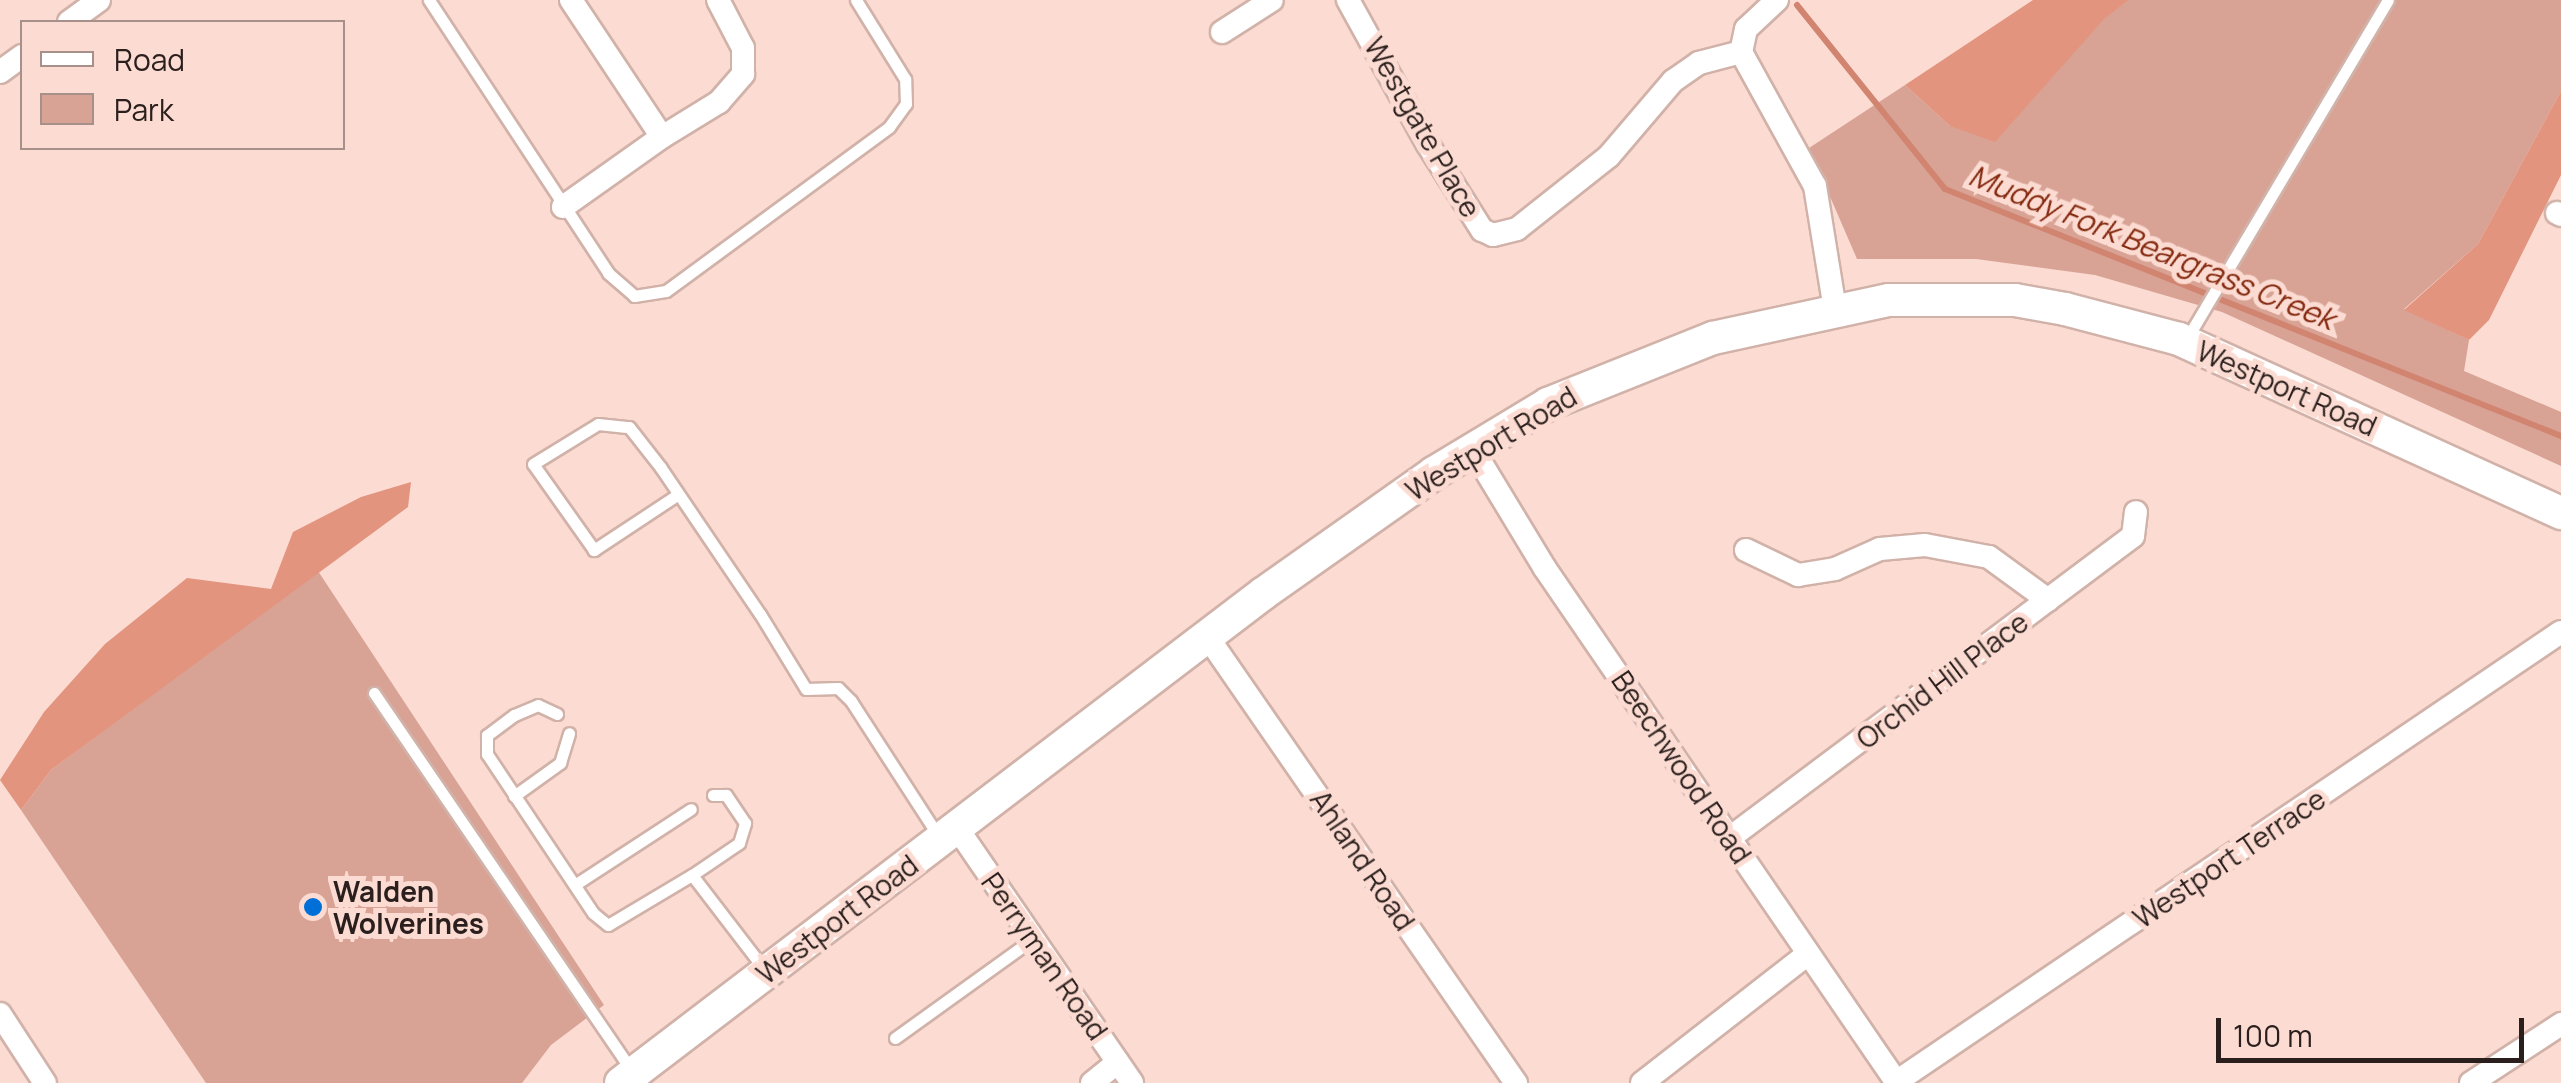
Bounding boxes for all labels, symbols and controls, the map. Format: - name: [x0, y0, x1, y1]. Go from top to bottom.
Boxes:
- legend: [20, 20, 345, 150]
- street label: Westgate Place: [1358, 31, 1488, 223]
- text: Road: [114, 39, 185, 80]
- text: Park: [114, 89, 174, 130]
- water label: Muddy Fork Beargrass Creek: [1964, 157, 2340, 337]
- street label: Westport Road: [2192, 333, 2382, 443]
- street label: Westport Road: [1400, 379, 1582, 507]
- street label: Orchid Hill Place: [1850, 605, 2034, 755]
- street label: Beechwood Road: [1605, 664, 1759, 870]
- street label: Westport Terrace: [2127, 781, 2331, 935]
- street label: Ahland Road: [1304, 784, 1422, 936]
- street label: Westport Road: [750, 847, 924, 991]
- street label: Perryman Road: [975, 866, 1115, 1046]
- place label: Walden Wolverines: [333, 874, 484, 940]
- marker: Walden Wolverines: [302, 896, 324, 918]
- scale bar: [2221, 998, 2528, 1060]
- text: 100 m: [2233, 1015, 2313, 1056]

